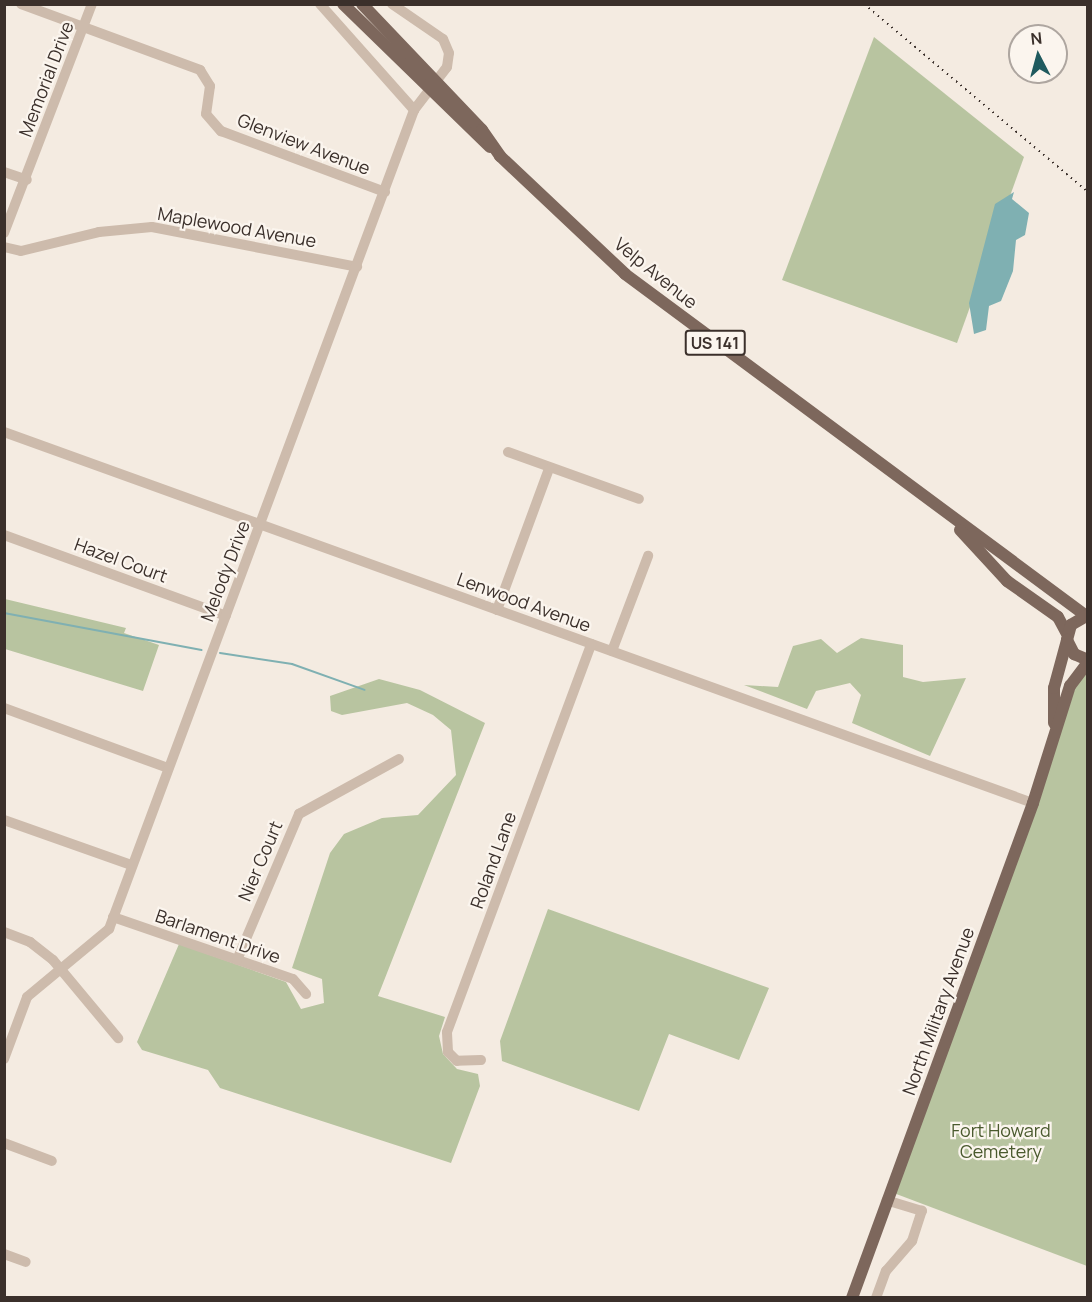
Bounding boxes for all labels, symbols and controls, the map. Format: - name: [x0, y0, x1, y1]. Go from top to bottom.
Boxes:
- street label: Memorial Drive: [14, 18, 78, 140]
- north arrow: [1008, 24, 1068, 84]
- text: N: [1029, 27, 1043, 50]
- street label: Glenview Avenue: [235, 109, 373, 179]
- street label: Maplewood Avenue: [156, 202, 318, 252]
- street label: Velp Avenue: [610, 233, 702, 313]
- road number: US 141: [684, 330, 746, 356]
- street label: Melody Drive: [196, 517, 254, 625]
- street label: Hazel Court: [72, 533, 170, 587]
- street label: Lenwood Avenue: [454, 568, 594, 636]
- street label: Roland Lane: [466, 809, 520, 911]
- street label: Nier Court: [233, 818, 287, 904]
- street label: Barlament Drive: [153, 905, 283, 967]
- street label: North Military Avenue: [898, 924, 978, 1098]
- park label: Fort Howard Cemetery: [951, 1120, 1051, 1162]

